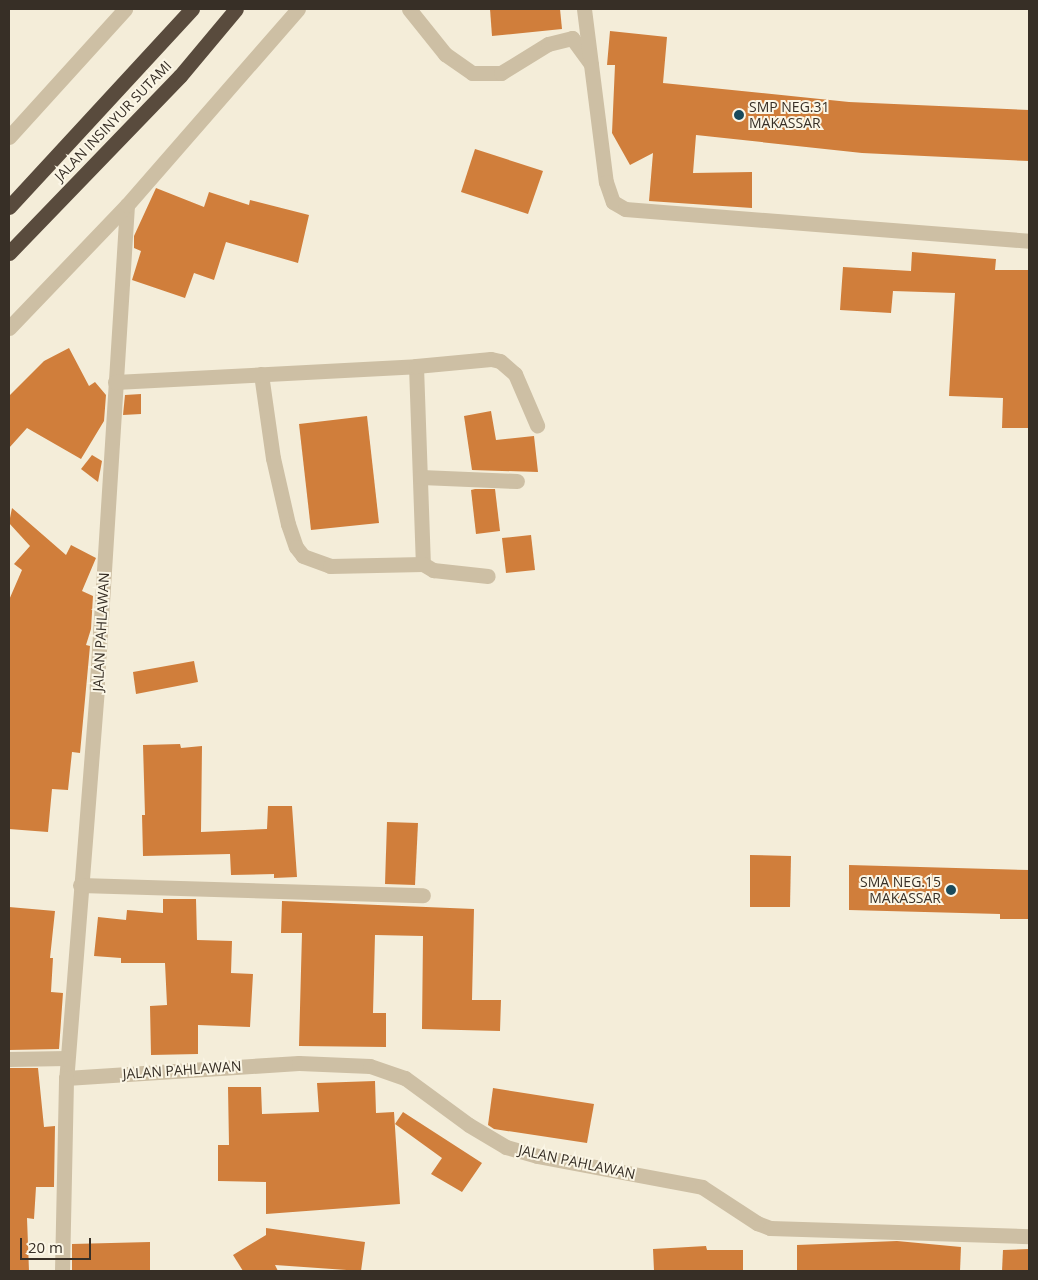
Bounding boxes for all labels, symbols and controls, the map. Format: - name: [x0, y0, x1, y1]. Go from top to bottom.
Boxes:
- street label: JALAN INSINYUR SUTAMI: [51, 57, 175, 185]
- place label: SMP NEG.31 MAKASSAR: [749, 99, 830, 132]
- marker: SMP NEG.31 MAKASSAR: [733, 109, 745, 121]
- street label: JALAN PAHLAWAN: [89, 572, 113, 692]
- place label: SMA NEG.15 MAKASSAR: [860, 874, 941, 906]
- marker: SMA NEG.15 MAKASSAR: [945, 884, 957, 896]
- street label: JALAN PAHLAWAN: [122, 1057, 242, 1083]
- street label: JALAN PAHLAWAN: [517, 1141, 637, 1183]
- scale bar: [22, 1228, 94, 1260]
- text: 20 m: [28, 1237, 63, 1257]

